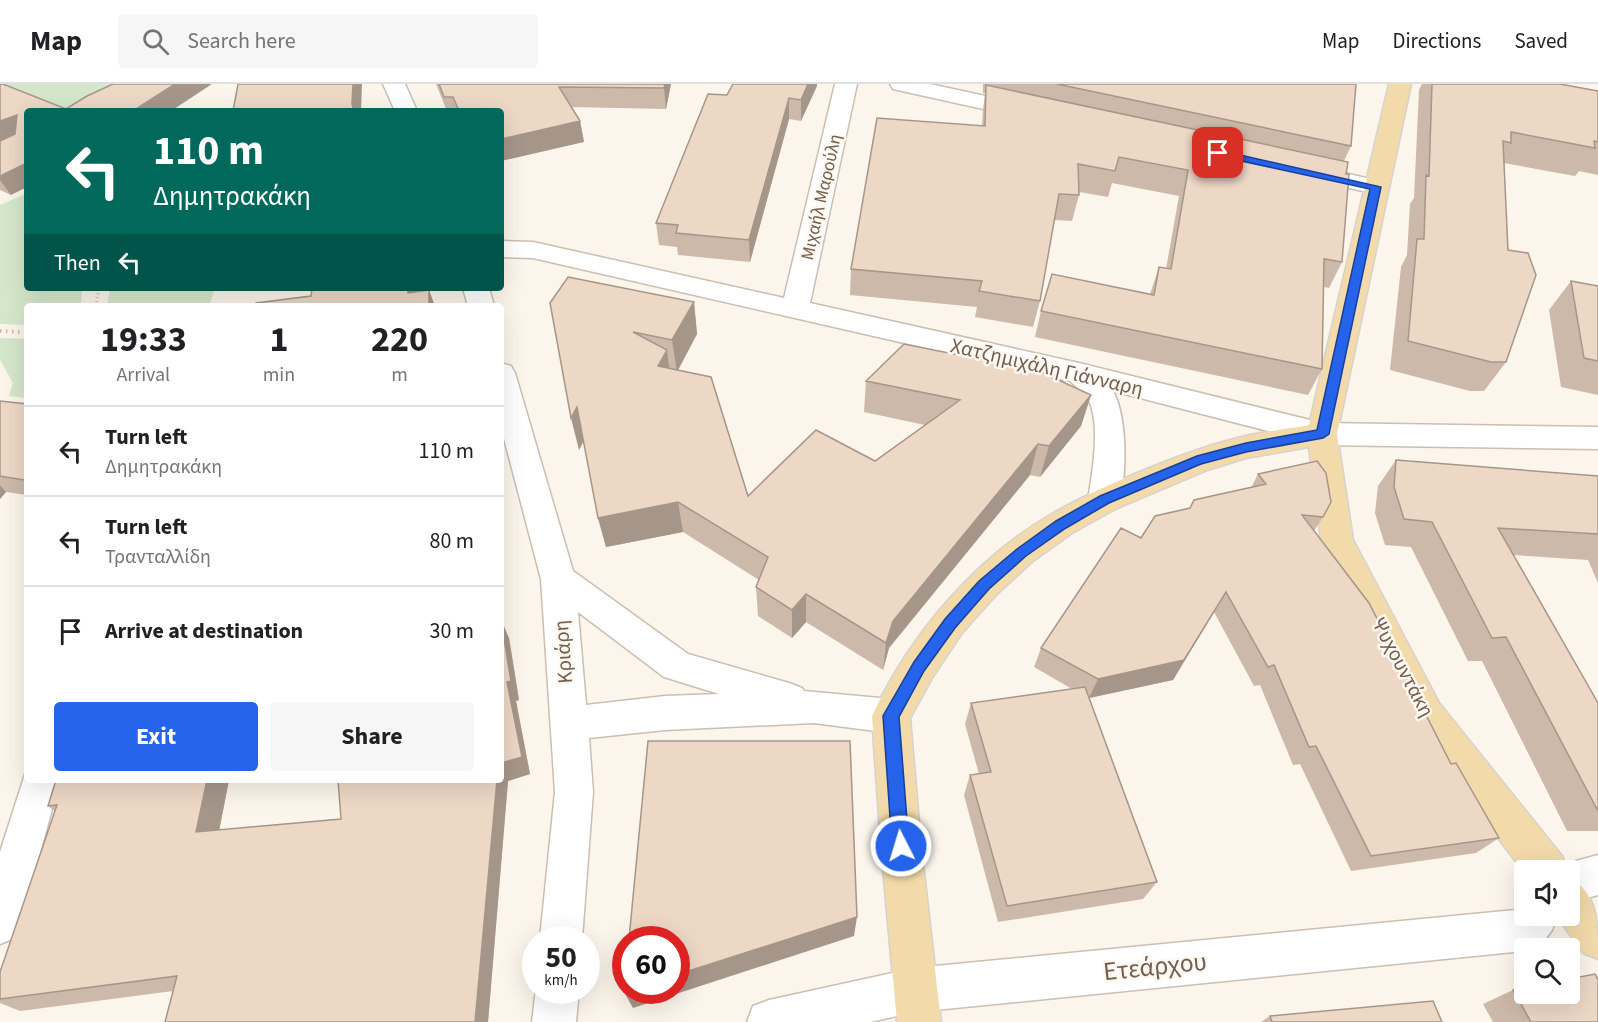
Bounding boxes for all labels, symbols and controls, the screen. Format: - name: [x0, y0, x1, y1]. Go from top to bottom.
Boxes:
- search box: [118, 14, 538, 68]
- text: Map: [30, 21, 82, 61]
- icon: search: [139, 25, 172, 58]
- text: Search here: [187, 25, 296, 57]
- text: Map: [1322, 26, 1360, 56]
- text: Directions: [1393, 26, 1481, 56]
- text: Saved: [1514, 26, 1568, 56]
- text: 110 m: [153, 121, 264, 181]
- pin: [1192, 127, 1243, 178]
- icon: left: [54, 132, 132, 210]
- street label: Μιχαήλ Μαρούλη: [795, 132, 848, 263]
- icon: arrive: [1201, 136, 1234, 169]
- text: Δημητρακάκη: [153, 177, 311, 216]
- icon: left: [113, 246, 146, 279]
- text: Then: [54, 247, 101, 279]
- text: 19:33: [100, 314, 187, 365]
- text: 1: [269, 314, 288, 365]
- text: 220: [371, 314, 428, 365]
- street label: Χατζημιχάλη Γιάνναρη: [948, 330, 1146, 404]
- text: Arrival: [116, 361, 170, 389]
- text: min: [263, 361, 295, 389]
- text: m: [391, 361, 408, 389]
- text: Turn left: [105, 421, 187, 453]
- icon: left: [54, 435, 87, 468]
- text: 110 m: [419, 435, 474, 467]
- text: Δημητρακάκη: [105, 453, 222, 481]
- text: Turn left: [105, 511, 187, 543]
- icon: left: [54, 525, 87, 558]
- text: 80 m: [429, 525, 474, 557]
- text: Τρανταλλίδη: [105, 543, 211, 571]
- street label: Ψυχουντάκη: [1364, 612, 1442, 722]
- icon: arrive: [54, 615, 87, 648]
- text: Arrive at destination: [105, 615, 303, 647]
- text: 30 m: [429, 615, 474, 647]
- street label: Κριάρη: [546, 619, 580, 685]
- button: Exit: [54, 702, 258, 771]
- button: Share: [270, 702, 474, 771]
- position arrow: [869, 814, 933, 878]
- map controls: [1514, 860, 1580, 1004]
- button: sound: [1514, 860, 1580, 926]
- speed limit sign: 60: [612, 926, 690, 1004]
- text: 50: [545, 936, 577, 979]
- button: search: [1514, 938, 1580, 1004]
- street label: Ετεάρχου: [1102, 943, 1209, 990]
- text: km/h: [544, 970, 578, 991]

